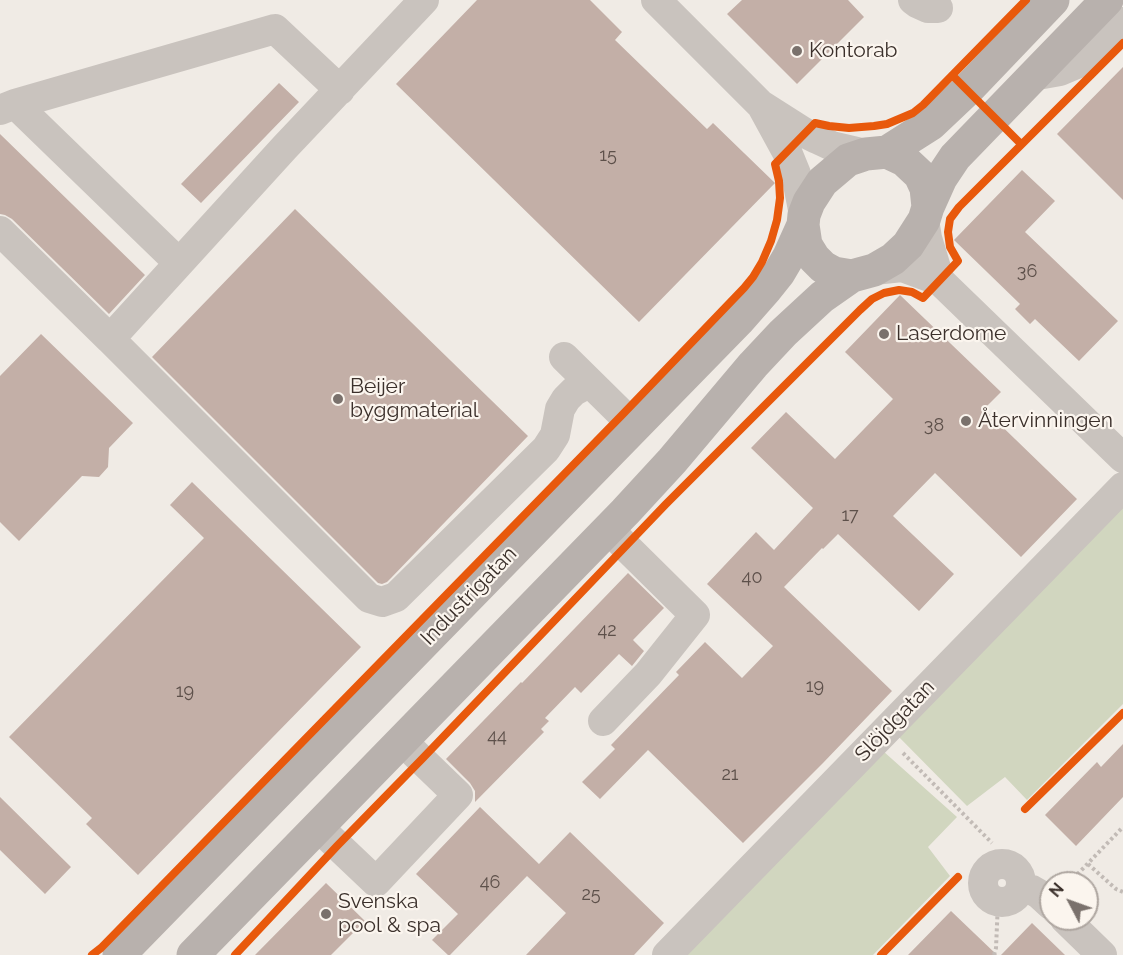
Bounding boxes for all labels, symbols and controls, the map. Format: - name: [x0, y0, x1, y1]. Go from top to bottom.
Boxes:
- place label: Kontorab: [809, 38, 898, 64]
- marker: Kontorab: [790, 44, 804, 58]
- house number: 15: [599, 145, 617, 167]
- house number: 36: [1017, 261, 1037, 283]
- place label: Laserdome: [896, 321, 1006, 347]
- marker: Laserdome: [877, 327, 891, 341]
- place label: Beijer byggmaterial: [350, 374, 478, 424]
- marker: Beijer byggmaterial: [331, 392, 345, 406]
- place label: Återvinningen: [978, 408, 1113, 434]
- marker: Återvinningen: [959, 414, 973, 428]
- house number: 38: [924, 415, 944, 437]
- house number: 17: [841, 505, 859, 527]
- street label: Industrigatan: [416, 542, 522, 650]
- house number: 40: [742, 567, 762, 589]
- house number: 42: [597, 620, 617, 642]
- street label: Slöjdgatan: [850, 675, 940, 767]
- house number: 19: [806, 676, 824, 698]
- house number: 19: [176, 681, 194, 703]
- house number: 44: [487, 726, 507, 748]
- house number: 21: [721, 764, 739, 786]
- north arrow: [1039, 871, 1099, 931]
- house number: 46: [480, 872, 500, 894]
- text: N: [1045, 879, 1068, 901]
- house number: 25: [581, 884, 601, 906]
- place label: Svenska pool & spa: [338, 889, 441, 939]
- marker: Svenska pool & spa: [319, 907, 333, 921]

